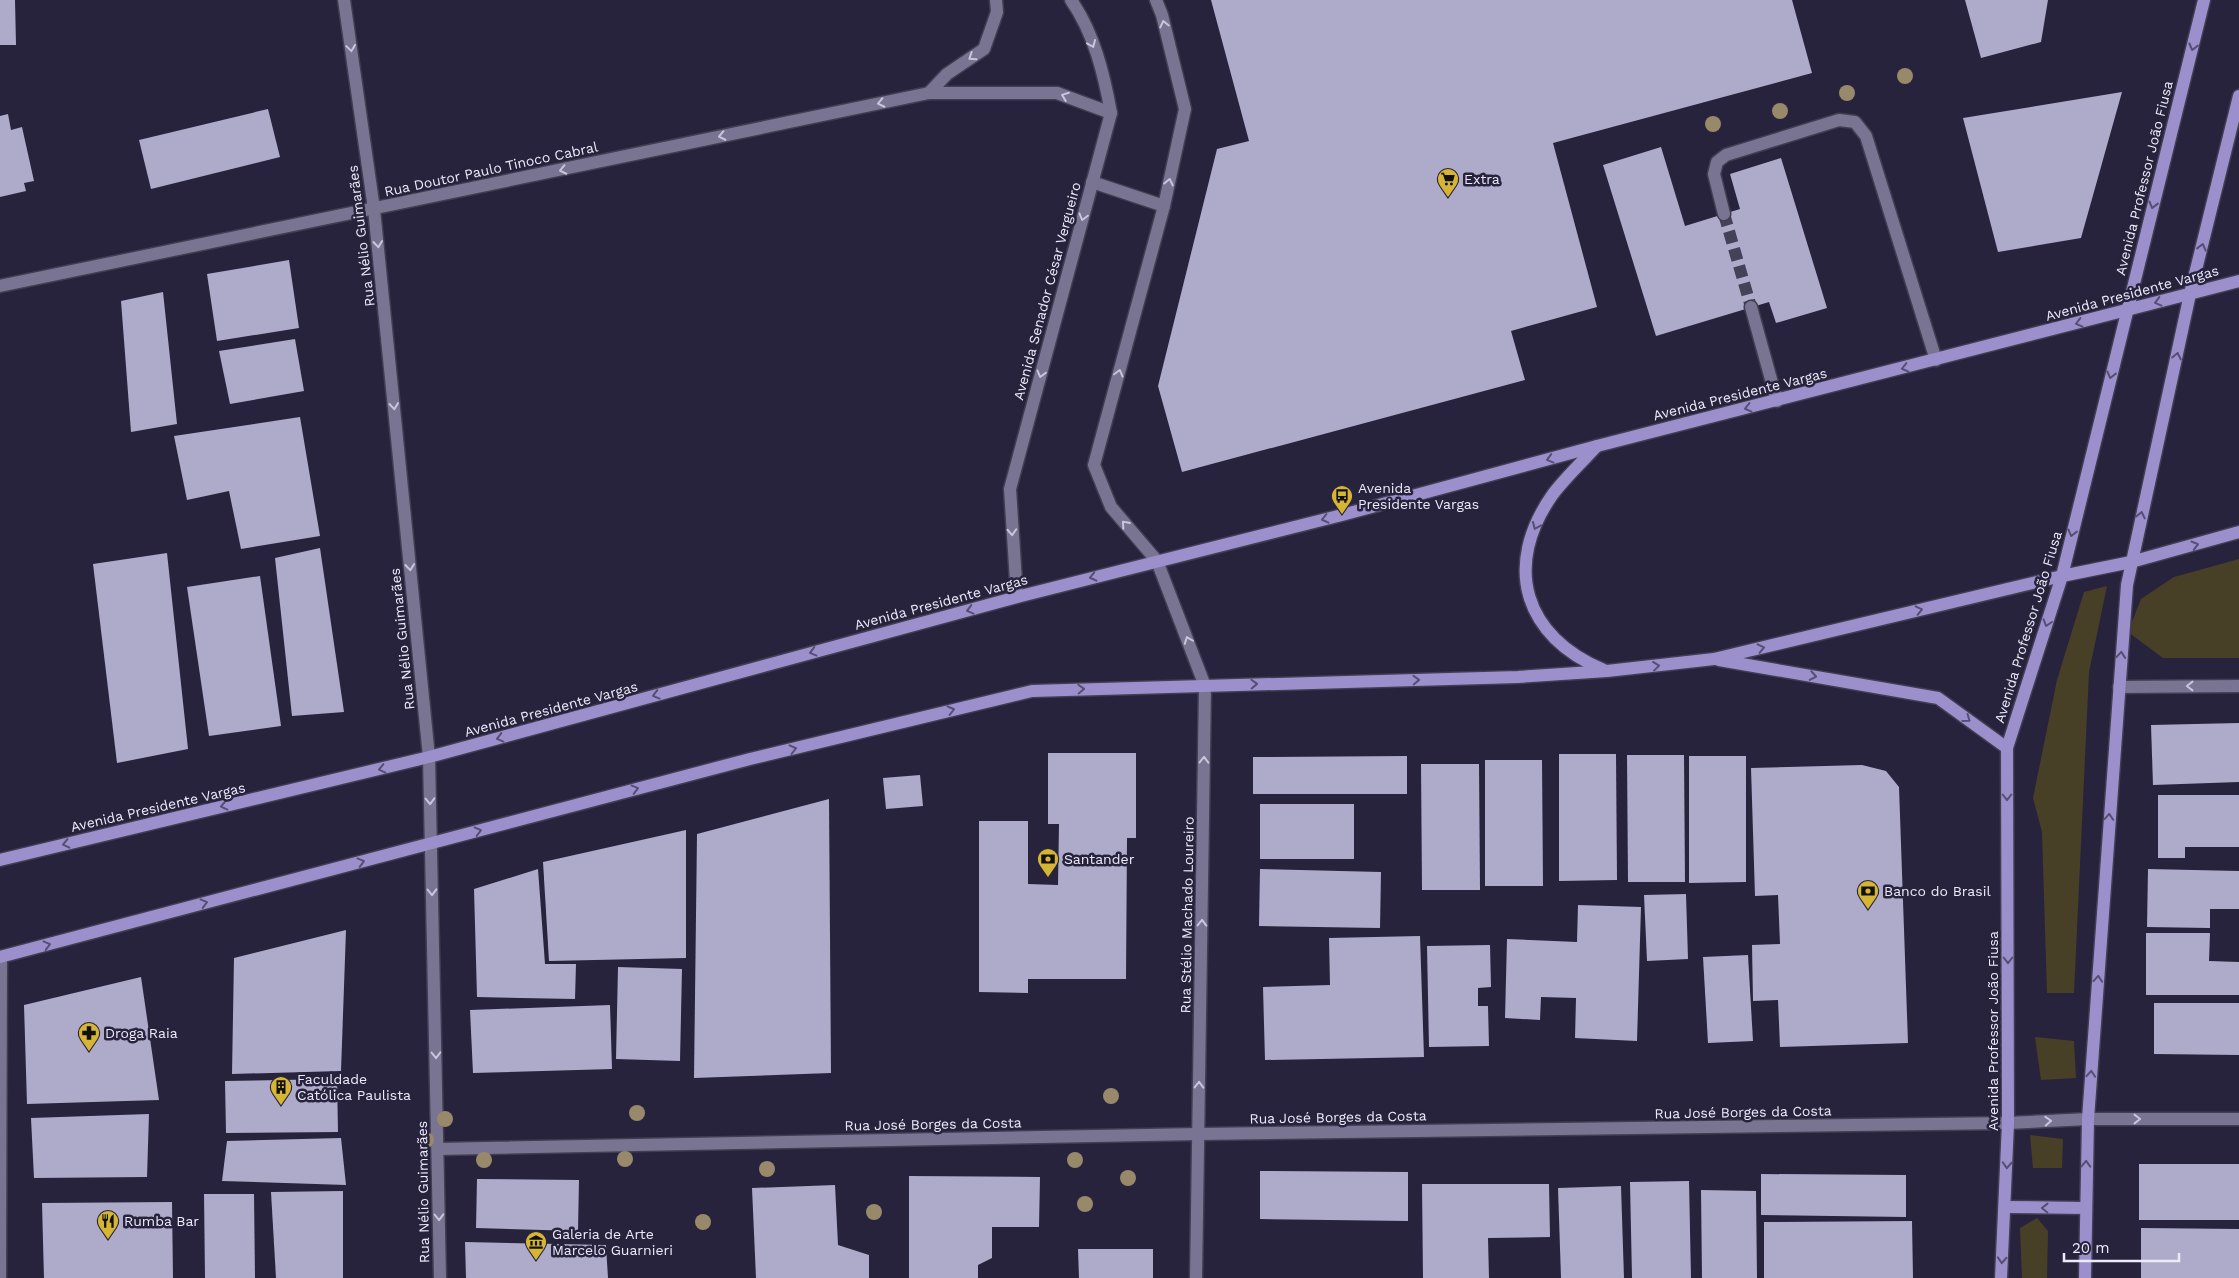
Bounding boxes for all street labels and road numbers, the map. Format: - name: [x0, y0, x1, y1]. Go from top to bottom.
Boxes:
- street label: Avenida Professor João Fiusa: [2112, 79, 2176, 277]
- street label: Rua Doutor Paulo Tinoco Cabral: [383, 138, 600, 199]
- street label: Rua Nélio Guimarães: [344, 164, 378, 308]
- street label: Avenida Senador César Vergueiro: [1010, 180, 1084, 402]
- street label: Avenida Presidente Vargas: [2044, 262, 2220, 324]
- street label: Avenida Presidente Vargas: [1651, 365, 1829, 423]
- street label: Avenida Professor João Fiusa: [1991, 529, 2065, 725]
- street label: Rua Nélio Guimarães: [387, 567, 417, 711]
- street label: Avenida Presidente Vargas: [853, 571, 1029, 633]
- street label: Avenida Presidente Vargas: [463, 678, 639, 740]
- street label: Avenida Presidente Vargas: [69, 779, 247, 835]
- street label: Rua Stélio Machado Loureiro: [1177, 816, 1197, 1014]
- street label: Avenida Professor João Fiusa: [1985, 931, 2001, 1131]
- street label: Rua José Borges da Costa: [1654, 1102, 1832, 1122]
- street label: Rua José Borges da Costa: [1249, 1107, 1427, 1127]
- street label: Rua José Borges da Costa: [844, 1114, 1022, 1134]
- street label: Rua Nélio Guimarães: [414, 1121, 432, 1263]

